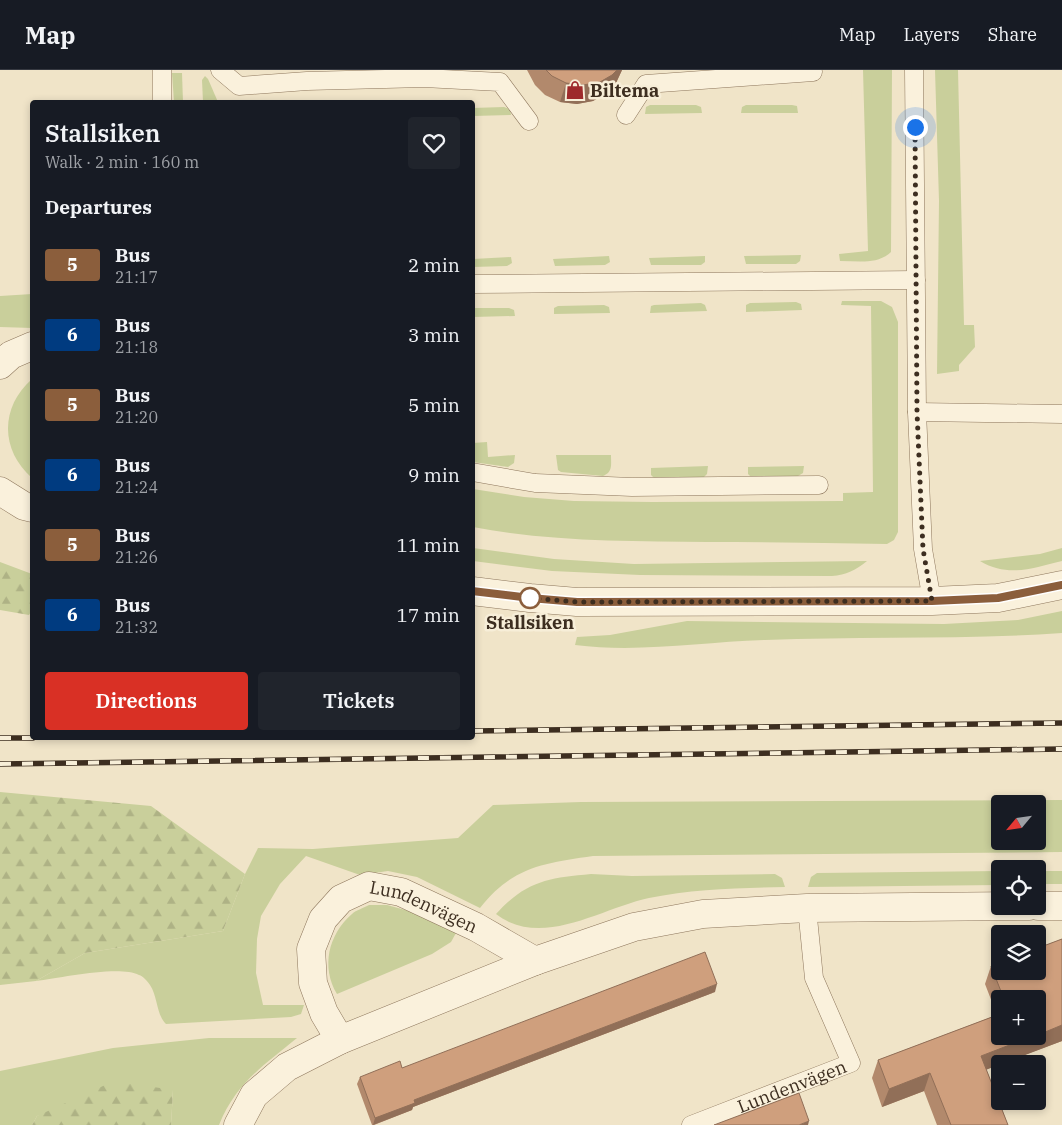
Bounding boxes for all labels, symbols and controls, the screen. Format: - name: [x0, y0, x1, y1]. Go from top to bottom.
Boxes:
- text: Map: [25, 19, 75, 51]
- text: Map: [839, 23, 876, 46]
- text: Layers: [904, 23, 960, 46]
- text: Share: [988, 23, 1037, 46]
- shop icon: Biltema: [564, 79, 586, 101]
- place label: Biltema: [590, 79, 659, 102]
- your location: [903, 115, 928, 140]
- text: Stallsiken: [45, 117, 161, 149]
- button: heart: [408, 117, 460, 169]
- text: Walk · 2 min · 160 m: [45, 152, 199, 172]
- text: Departures: [45, 195, 152, 219]
- text: Bus: [115, 243, 150, 267]
- text: 5: [67, 253, 78, 276]
- text: 2 min: [408, 253, 460, 277]
- text: 21:17: [115, 267, 158, 287]
- text: Bus: [115, 313, 150, 337]
- text: 6: [67, 323, 78, 346]
- text: 3 min: [408, 323, 460, 347]
- text: 21:18: [115, 337, 158, 357]
- text: Bus: [115, 383, 150, 407]
- text: 5: [67, 393, 78, 416]
- text: 5 min: [408, 393, 460, 417]
- text: 21:20: [115, 407, 158, 427]
- text: Bus: [115, 453, 150, 477]
- text: 6: [67, 463, 78, 486]
- text: 9 min: [408, 463, 460, 487]
- text: 21:24: [115, 477, 158, 497]
- text: Bus: [115, 523, 150, 547]
- text: 5: [67, 533, 78, 556]
- text: 11 min: [397, 533, 460, 557]
- text: 21:26: [115, 547, 158, 567]
- marker: Stallsiken: [519, 587, 541, 609]
- text: Bus: [115, 593, 150, 617]
- text: 6: [67, 603, 78, 626]
- text: 17 min: [397, 603, 460, 627]
- place label: Stallsiken: [486, 611, 574, 634]
- text: 21:32: [115, 617, 158, 637]
- button: Directions: [45, 672, 248, 730]
- button: Tickets: [258, 672, 460, 730]
- north arrow: [991, 795, 1046, 850]
- map controls: [991, 795, 1046, 1110]
- button: locate: [991, 860, 1046, 915]
- street label: Lundenvägen: [368, 875, 482, 938]
- button: layers: [991, 925, 1046, 980]
- button: +: [991, 990, 1046, 1045]
- street label: Lundenvägen: [734, 1054, 850, 1117]
- button: −: [991, 1055, 1046, 1110]

